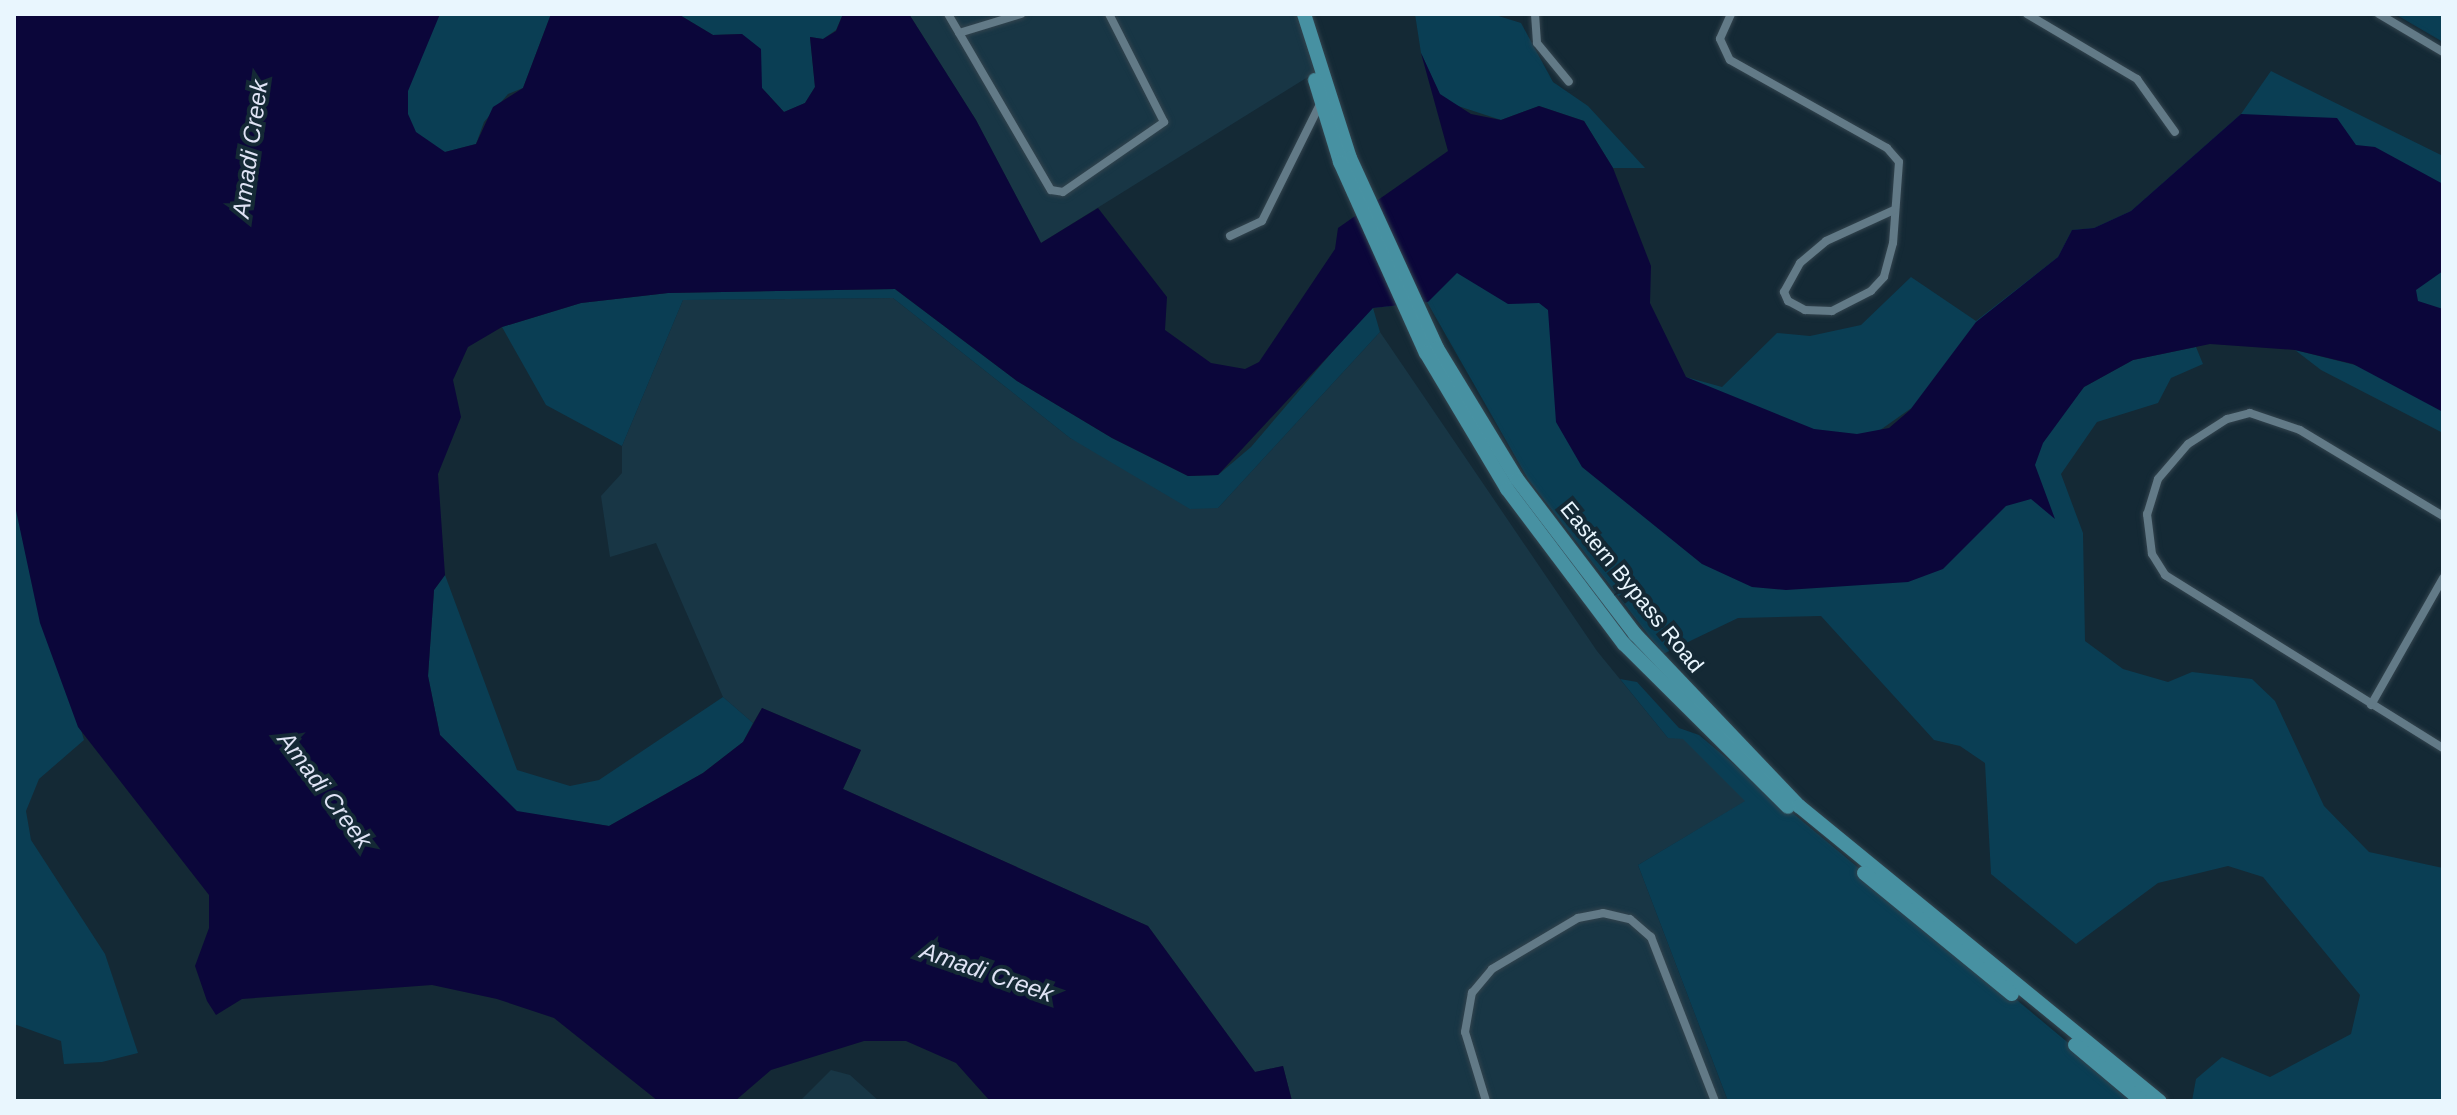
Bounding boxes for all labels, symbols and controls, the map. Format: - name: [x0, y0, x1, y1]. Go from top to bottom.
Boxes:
- water label: Amadi Creek: [226, 78, 274, 220]
- street label: Eastern Bypass Road: [1555, 496, 1709, 678]
- water label: Amadi Creek: [272, 726, 378, 854]
- water label: Amadi Creek: [917, 936, 1057, 1008]

